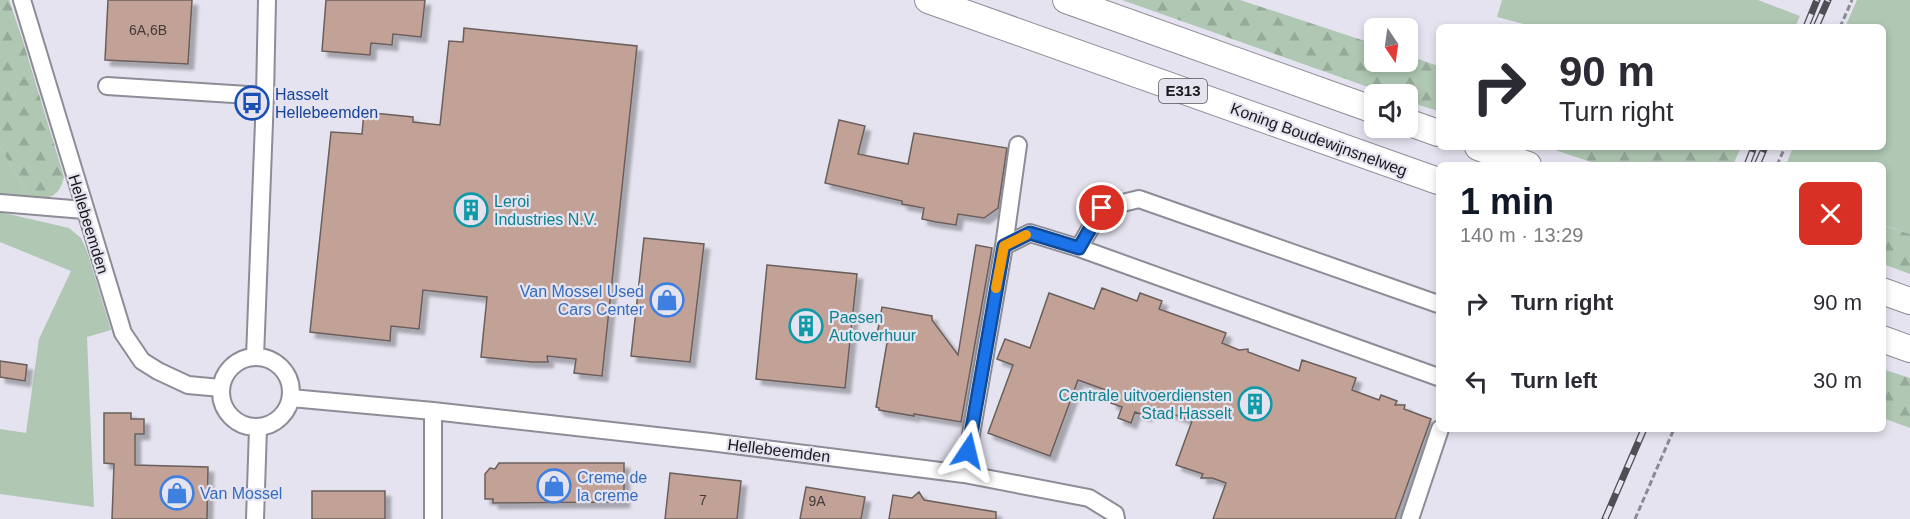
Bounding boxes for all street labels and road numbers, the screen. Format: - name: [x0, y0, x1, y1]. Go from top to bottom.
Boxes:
- road number: E313: [1159, 79, 1207, 103]
- street label: Koning Boudewijnsnelweg: [1228, 100, 1410, 179]
- street label: Hellebeemden: [65, 172, 112, 276]
- street label: Hellebeemden: [727, 436, 831, 465]

